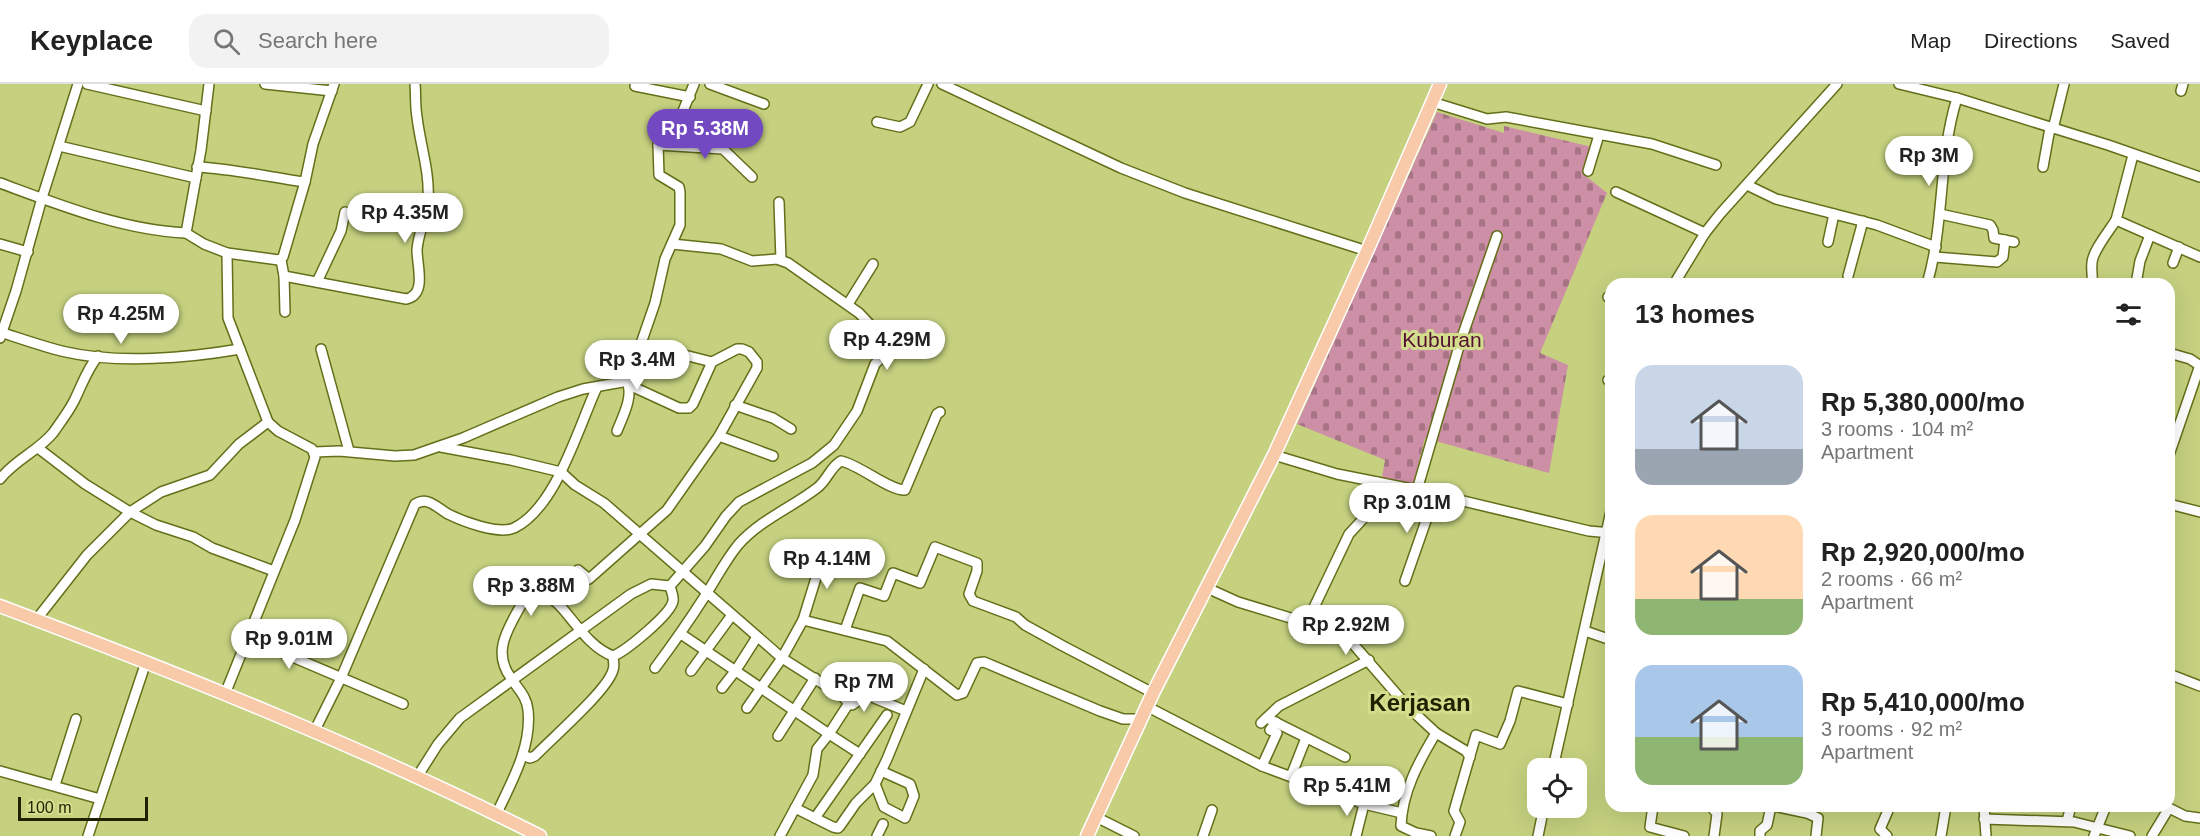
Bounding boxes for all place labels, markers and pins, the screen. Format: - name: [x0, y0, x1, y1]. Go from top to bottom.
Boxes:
- pin: Rp 5.38M: [643, 109, 767, 160]
- pin: Rp 3M: [1887, 136, 1971, 187]
- pin: Rp 4.35M: [343, 193, 467, 244]
- pin: Rp 4.25M: [59, 294, 183, 345]
- pin: Rp 4.29M: [825, 320, 949, 371]
- pin: Rp 3.4M: [582, 340, 692, 391]
- pin: Rp 3.01M: [1345, 483, 1469, 534]
- pin: Rp 4.14M: [765, 539, 889, 590]
- pin: Rp 3.88M: [469, 566, 593, 617]
- pin: Rp 2.92M: [1284, 605, 1408, 656]
- pin: Rp 9.01M: [227, 619, 351, 670]
- pin: Rp 7M: [822, 662, 906, 713]
- pin: Rp 5.41M: [1285, 766, 1409, 817]

